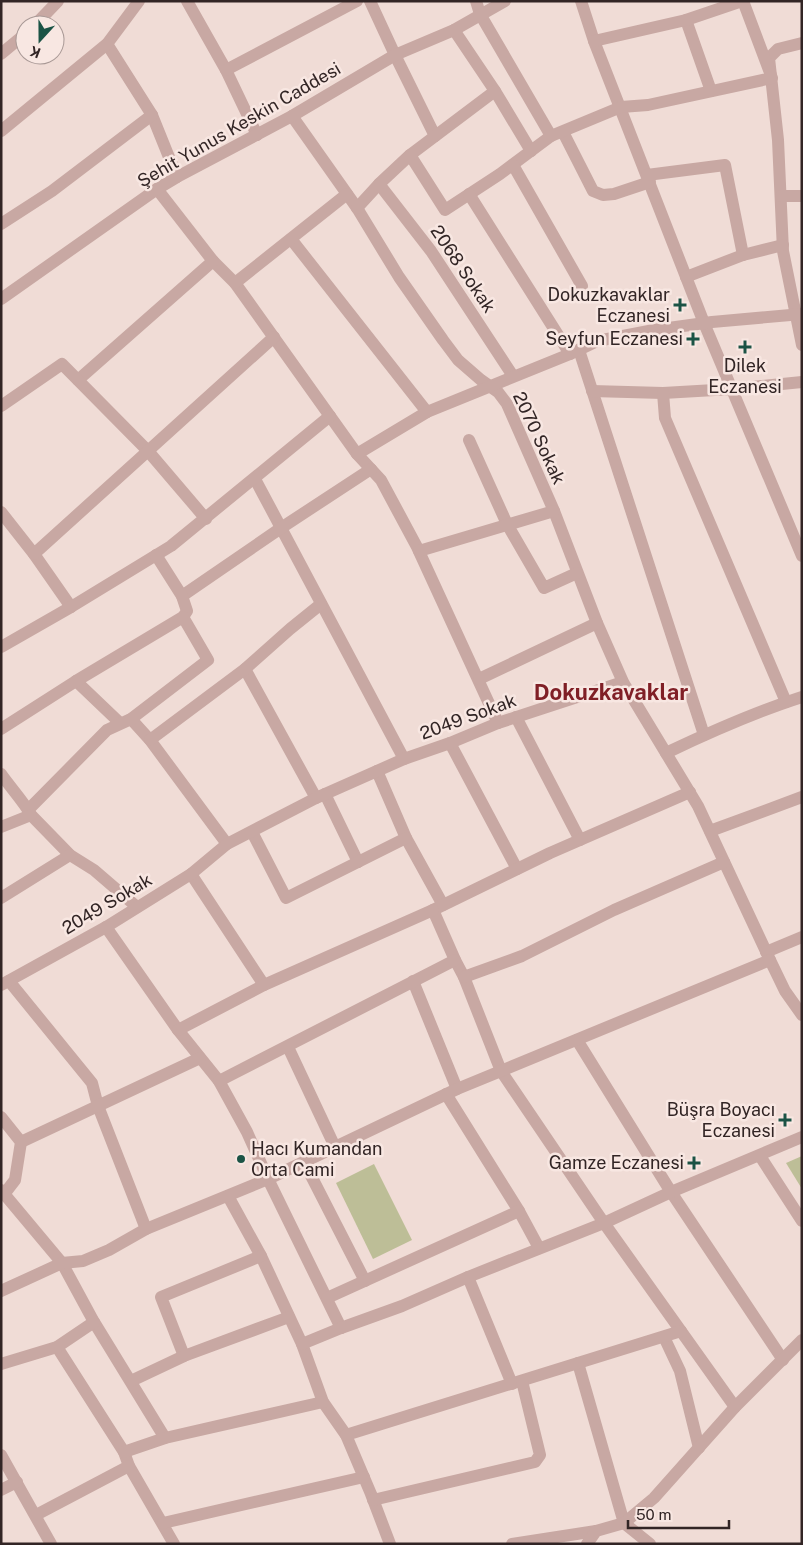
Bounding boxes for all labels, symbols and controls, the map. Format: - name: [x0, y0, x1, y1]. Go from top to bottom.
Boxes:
- north arrow: [15, 15, 65, 65]
- text: K: [28, 43, 43, 61]
- street label: Şehit Yunus Keskin Caddesi: [133, 58, 344, 191]
- street label: 2068 Sokak: [426, 221, 500, 316]
- place label: Dokuzkavaklar Eczanesi: [548, 284, 670, 326]
- marker: Dokuzkavaklar Eczanesi: [674, 299, 686, 311]
- place label: Seyfun Eczanesi: [545, 328, 683, 349]
- marker: Seyfun Eczanesi: [687, 333, 699, 345]
- marker: Dilek Eczanesi: [739, 341, 751, 353]
- place label: Dilek Eczanesi: [708, 355, 782, 397]
- street label: 2070 Sokak: [509, 388, 570, 487]
- district label: Dokuzkavaklar: [534, 679, 688, 705]
- street label: 2049 Sokak: [417, 689, 519, 744]
- street label: 2049 Sokak: [58, 869, 155, 939]
- place label: Büşra Boyacı Eczanesi: [667, 1099, 775, 1141]
- marker: Büşra Boyacı Eczanesi: [779, 1114, 791, 1126]
- place label: Hacı Kumandan Orta Cami: [251, 1138, 382, 1180]
- place label: Gamze Eczanesi: [549, 1152, 684, 1173]
- marker: Hacı Kumandan Orta Cami: [235, 1153, 247, 1165]
- marker: Gamze Eczanesi: [688, 1157, 700, 1169]
- scale bar: [628, 1498, 729, 1530]
- text: 50 m: [636, 1506, 671, 1523]

